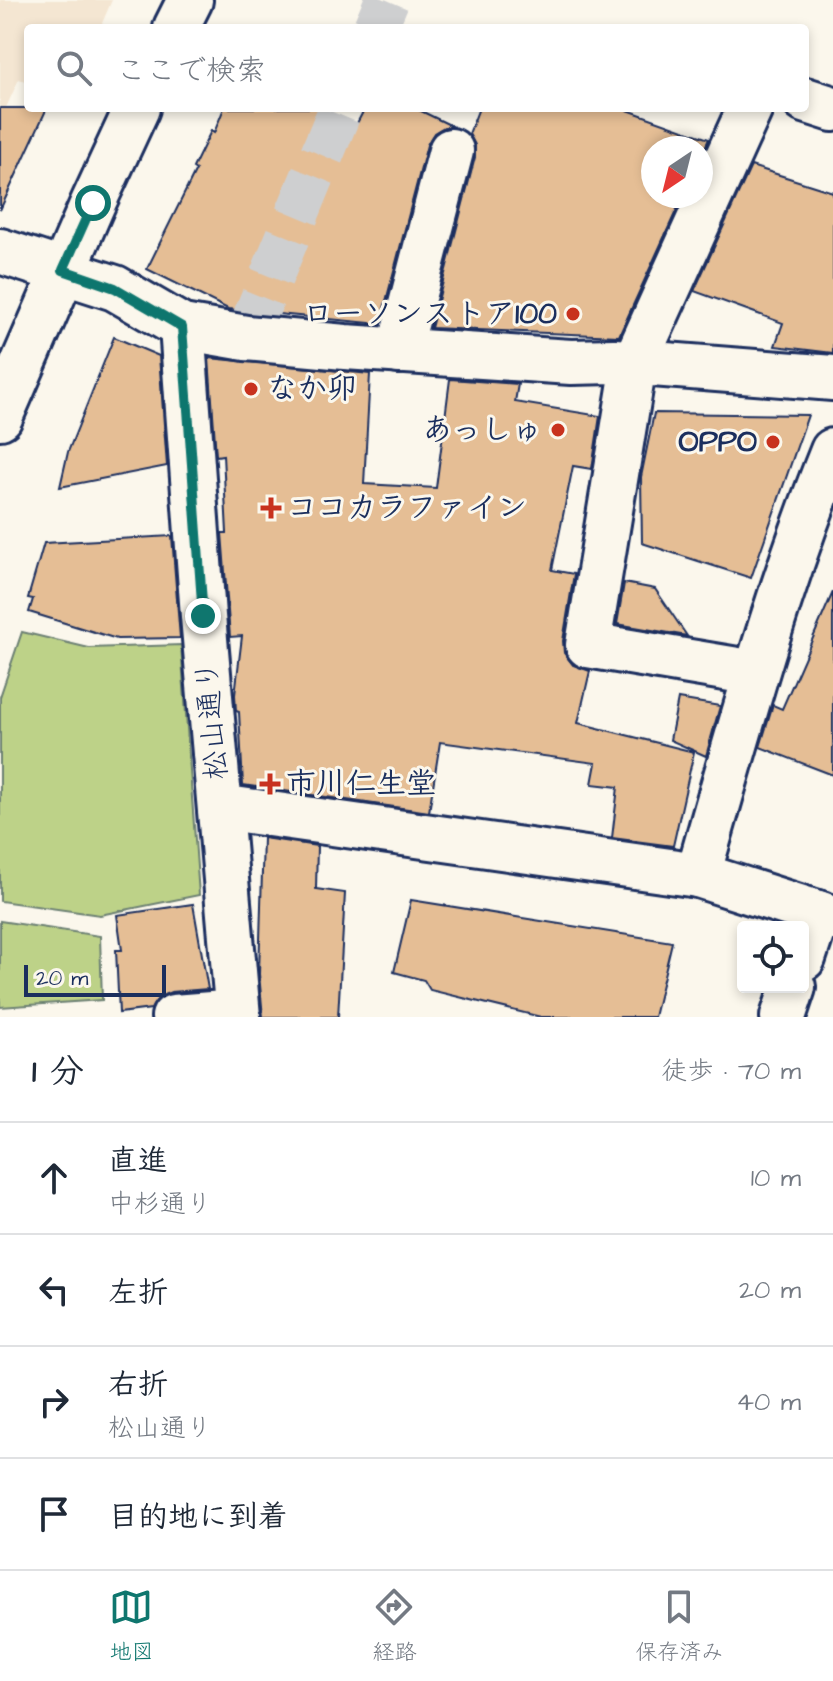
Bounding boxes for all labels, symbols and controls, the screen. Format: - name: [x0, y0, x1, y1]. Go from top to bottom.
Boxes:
- search box: [24, 24, 809, 112]
- icon: search: [52, 46, 96, 90]
- text: ここで検索: [116, 50, 266, 92]
- north arrow: [641, 136, 713, 208]
- route start: [75, 185, 111, 221]
- place label: ローソンストア100: [303, 293, 557, 335]
- marker: ローソンストア100: [564, 305, 582, 323]
- place label: なか卯: [267, 368, 357, 410]
- marker: なか卯: [242, 380, 260, 398]
- place label: あっしゅ: [422, 409, 542, 451]
- marker: あっしゅ: [549, 421, 567, 439]
- place label: OPPO: [679, 421, 757, 463]
- marker: OPPO: [764, 433, 782, 451]
- place label: ココカラファイン: [287, 487, 527, 529]
- marker: ココカラファイン: [262, 499, 280, 517]
- route end: [185, 598, 221, 634]
- street label: 松山通り: [186, 658, 238, 782]
- place label: 市川仁生堂: [286, 763, 436, 805]
- marker: 市川仁生堂: [261, 775, 279, 793]
- map controls: [737, 921, 809, 993]
- button: locate: [737, 921, 809, 993]
- scale bar: [24, 961, 166, 997]
- text: 20 m: [36, 963, 88, 994]
- text: 1 分: [32, 1048, 84, 1096]
- text: 徒歩 · 70 m: [661, 1053, 801, 1089]
- text: 直進: [108, 1140, 168, 1182]
- icon: ahead: [32, 1156, 76, 1200]
- text: 10 m: [751, 1160, 801, 1196]
- text: 中杉通り: [108, 1186, 212, 1222]
- icon: left: [32, 1268, 76, 1312]
- text: 左折: [108, 1272, 168, 1314]
- text: 20 m: [739, 1272, 801, 1308]
- text: 右折: [108, 1364, 168, 1406]
- icon: right: [32, 1380, 76, 1424]
- text: 40 m: [736, 1384, 801, 1420]
- text: 松山通り: [108, 1410, 212, 1446]
- icon: arrive: [32, 1492, 76, 1536]
- text: 目的地に到着: [108, 1496, 288, 1538]
- tab: 地図: [109, 1585, 154, 1668]
- tab: 経路: [372, 1585, 417, 1668]
- tab: 保存済み: [635, 1585, 724, 1668]

